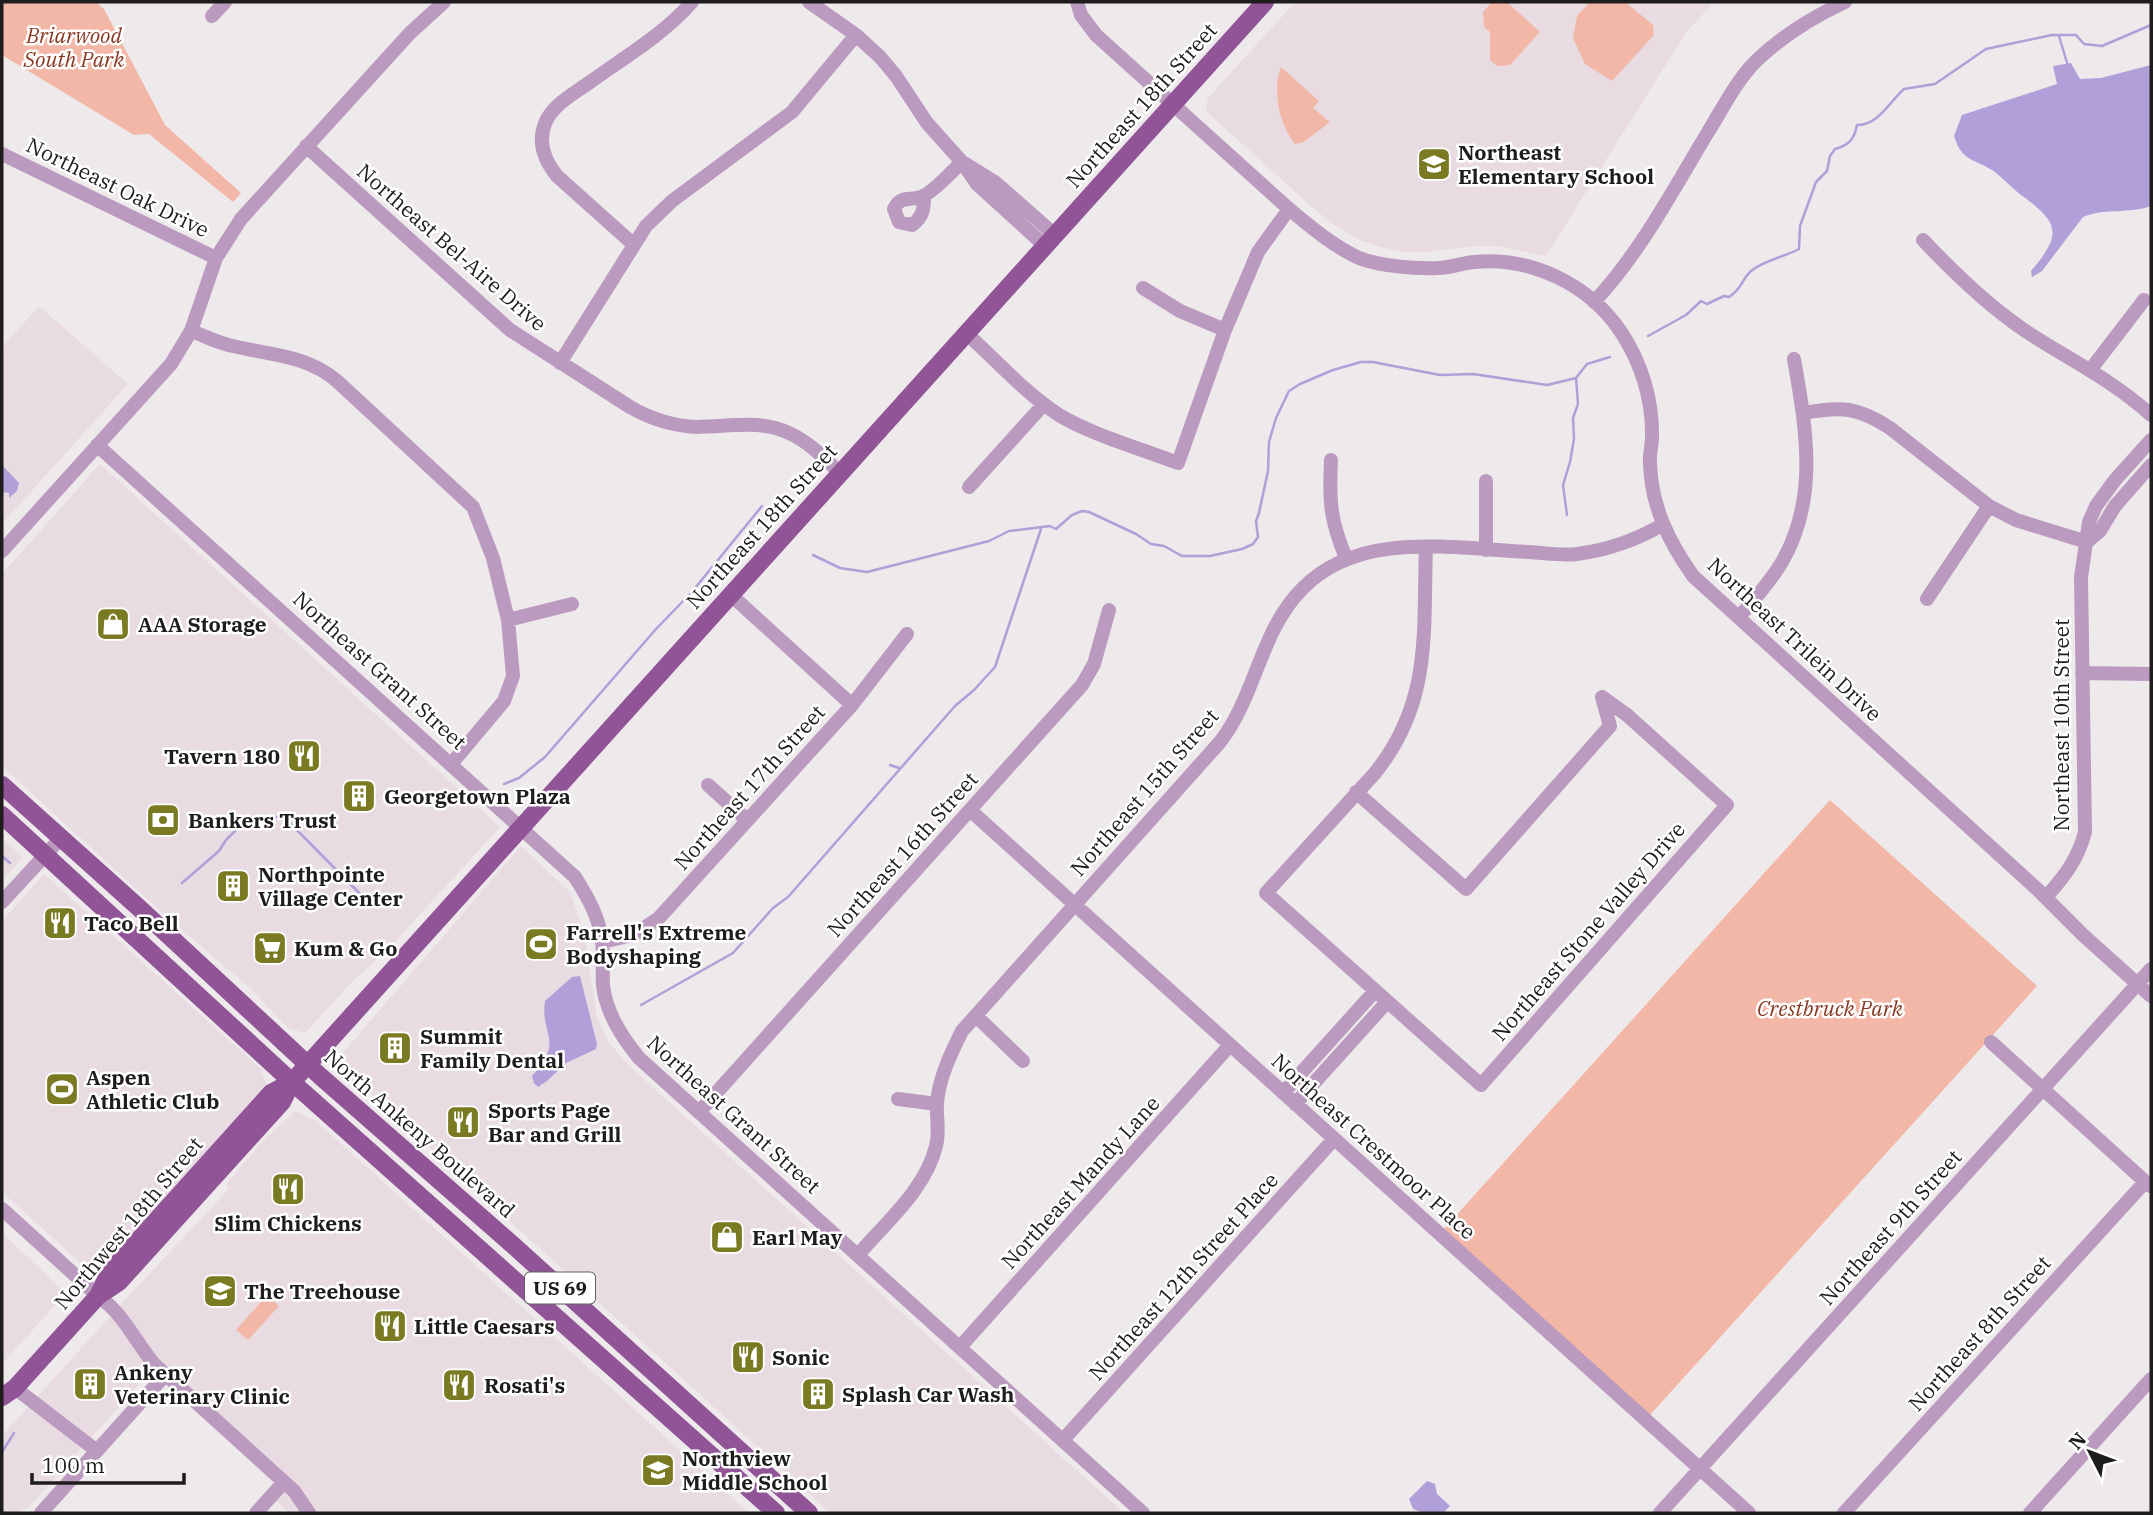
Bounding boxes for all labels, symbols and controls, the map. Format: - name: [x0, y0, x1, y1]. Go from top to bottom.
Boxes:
- street label: Northeast 18th Street: [1059, 16, 1223, 194]
- park label: Briarwood South Park: [23, 21, 125, 73]
- street label: Northeast Oak Drive: [22, 131, 214, 243]
- place label: Northeast Elementary School: [1458, 138, 1654, 190]
- school or university icon: Northeast Elementary School: [1415, 145, 1453, 183]
- street label: Northeast Bel-Aire Drive: [351, 157, 553, 337]
- street label: Northeast 18th Street: [679, 437, 843, 615]
- street label: Northeast Trilein Drive: [1702, 551, 1888, 727]
- street label: Northeast Grant Street: [287, 585, 473, 755]
- shop icon: AAA Storage: [94, 605, 132, 643]
- place label: AAA Storage: [138, 610, 267, 638]
- street label: Northeast 10th Street: [2047, 618, 2075, 832]
- street label: Northeast 17th Street: [667, 698, 831, 876]
- street label: Northeast 15th Street: [1064, 702, 1224, 882]
- restaurant icon: Tavern 180: [285, 737, 323, 775]
- place label: Tavern 180: [164, 742, 280, 770]
- street label: Northeast 16th Street: [820, 765, 984, 943]
- building icon: Georgetown Plaza: [340, 777, 378, 815]
- place label: Georgetown Plaza: [384, 782, 571, 810]
- bank icon: Bankers Trust: [144, 801, 182, 839]
- place label: Bankers Trust: [188, 806, 337, 834]
- street label: Northeast Stone Valley Drive: [1485, 816, 1691, 1046]
- place label: Northpointe Village Center: [258, 860, 404, 912]
- building icon: Northpointe Village Center: [214, 867, 252, 905]
- restaurant icon: Taco Bell: [41, 904, 79, 942]
- place label: Taco Bell: [84, 909, 179, 937]
- place label: Farrell's Extreme Bodyshaping: [566, 918, 747, 970]
- sports icon: Farrell's Extreme Bodyshaping: [522, 925, 560, 963]
- supermarket icon: Kum & Go: [251, 929, 289, 967]
- place label: Kum & Go: [294, 934, 398, 962]
- park label: Crestbruck Park: [1757, 994, 1904, 1022]
- place label: Summit Family Dental: [420, 1022, 564, 1074]
- building icon: Summit Family Dental: [376, 1029, 414, 1067]
- street label: Northeast Grant Street: [641, 1029, 827, 1199]
- street label: North Ankeny Boulevard: [319, 1042, 522, 1224]
- street label: Northeast Crestmoor Place: [1266, 1047, 1482, 1245]
- place label: Aspen Athletic Club: [86, 1063, 219, 1115]
- sports icon: Aspen Athletic Club: [43, 1070, 81, 1108]
- street label: Northeast Mandy Lane: [995, 1089, 1165, 1275]
- place label: Sports Page Bar and Grill: [488, 1096, 622, 1148]
- restaurant icon: Sports Page Bar and Grill: [444, 1103, 482, 1141]
- street label: Northwest 18th Street: [47, 1131, 209, 1315]
- street label: Northeast 9th Street: [1813, 1143, 1967, 1311]
- street label: Northeast 12th Street Place: [1082, 1166, 1284, 1386]
- restaurant icon: Slim Chickens: [269, 1170, 307, 1208]
- place label: Slim Chickens: [214, 1209, 362, 1237]
- shop icon: Earl May: [708, 1218, 746, 1256]
- place label: Earl May: [752, 1223, 842, 1251]
- street label: Northeast 8th Street: [1902, 1249, 2056, 1417]
- school or university icon: The Treehouse: [201, 1272, 239, 1310]
- road number: US 69: [525, 1272, 595, 1304]
- place label: The Treehouse: [244, 1277, 401, 1305]
- restaurant icon: Little Caesars: [371, 1307, 409, 1345]
- place label: Little Caesars: [414, 1312, 555, 1340]
- restaurant icon: Sonic: [729, 1338, 767, 1376]
- place label: Sonic: [772, 1343, 830, 1371]
- place label: Ankeny Veterinary Clinic: [114, 1358, 290, 1410]
- building icon: Ankeny Veterinary Clinic: [71, 1365, 109, 1403]
- restaurant icon: Rosati's: [440, 1366, 478, 1404]
- place label: Rosati's: [484, 1371, 565, 1399]
- building icon: Splash Car Wash: [799, 1375, 837, 1413]
- place label: Splash Car Wash: [842, 1380, 1015, 1408]
- north arrow: [2055, 1417, 2125, 1487]
- text: N: [2063, 1427, 2091, 1454]
- scale bar: [32, 1442, 184, 1486]
- place label: Northview Middle School: [682, 1444, 828, 1496]
- text: 100 m: [42, 1451, 105, 1479]
- school or university icon: Northview Middle School: [639, 1451, 677, 1489]

